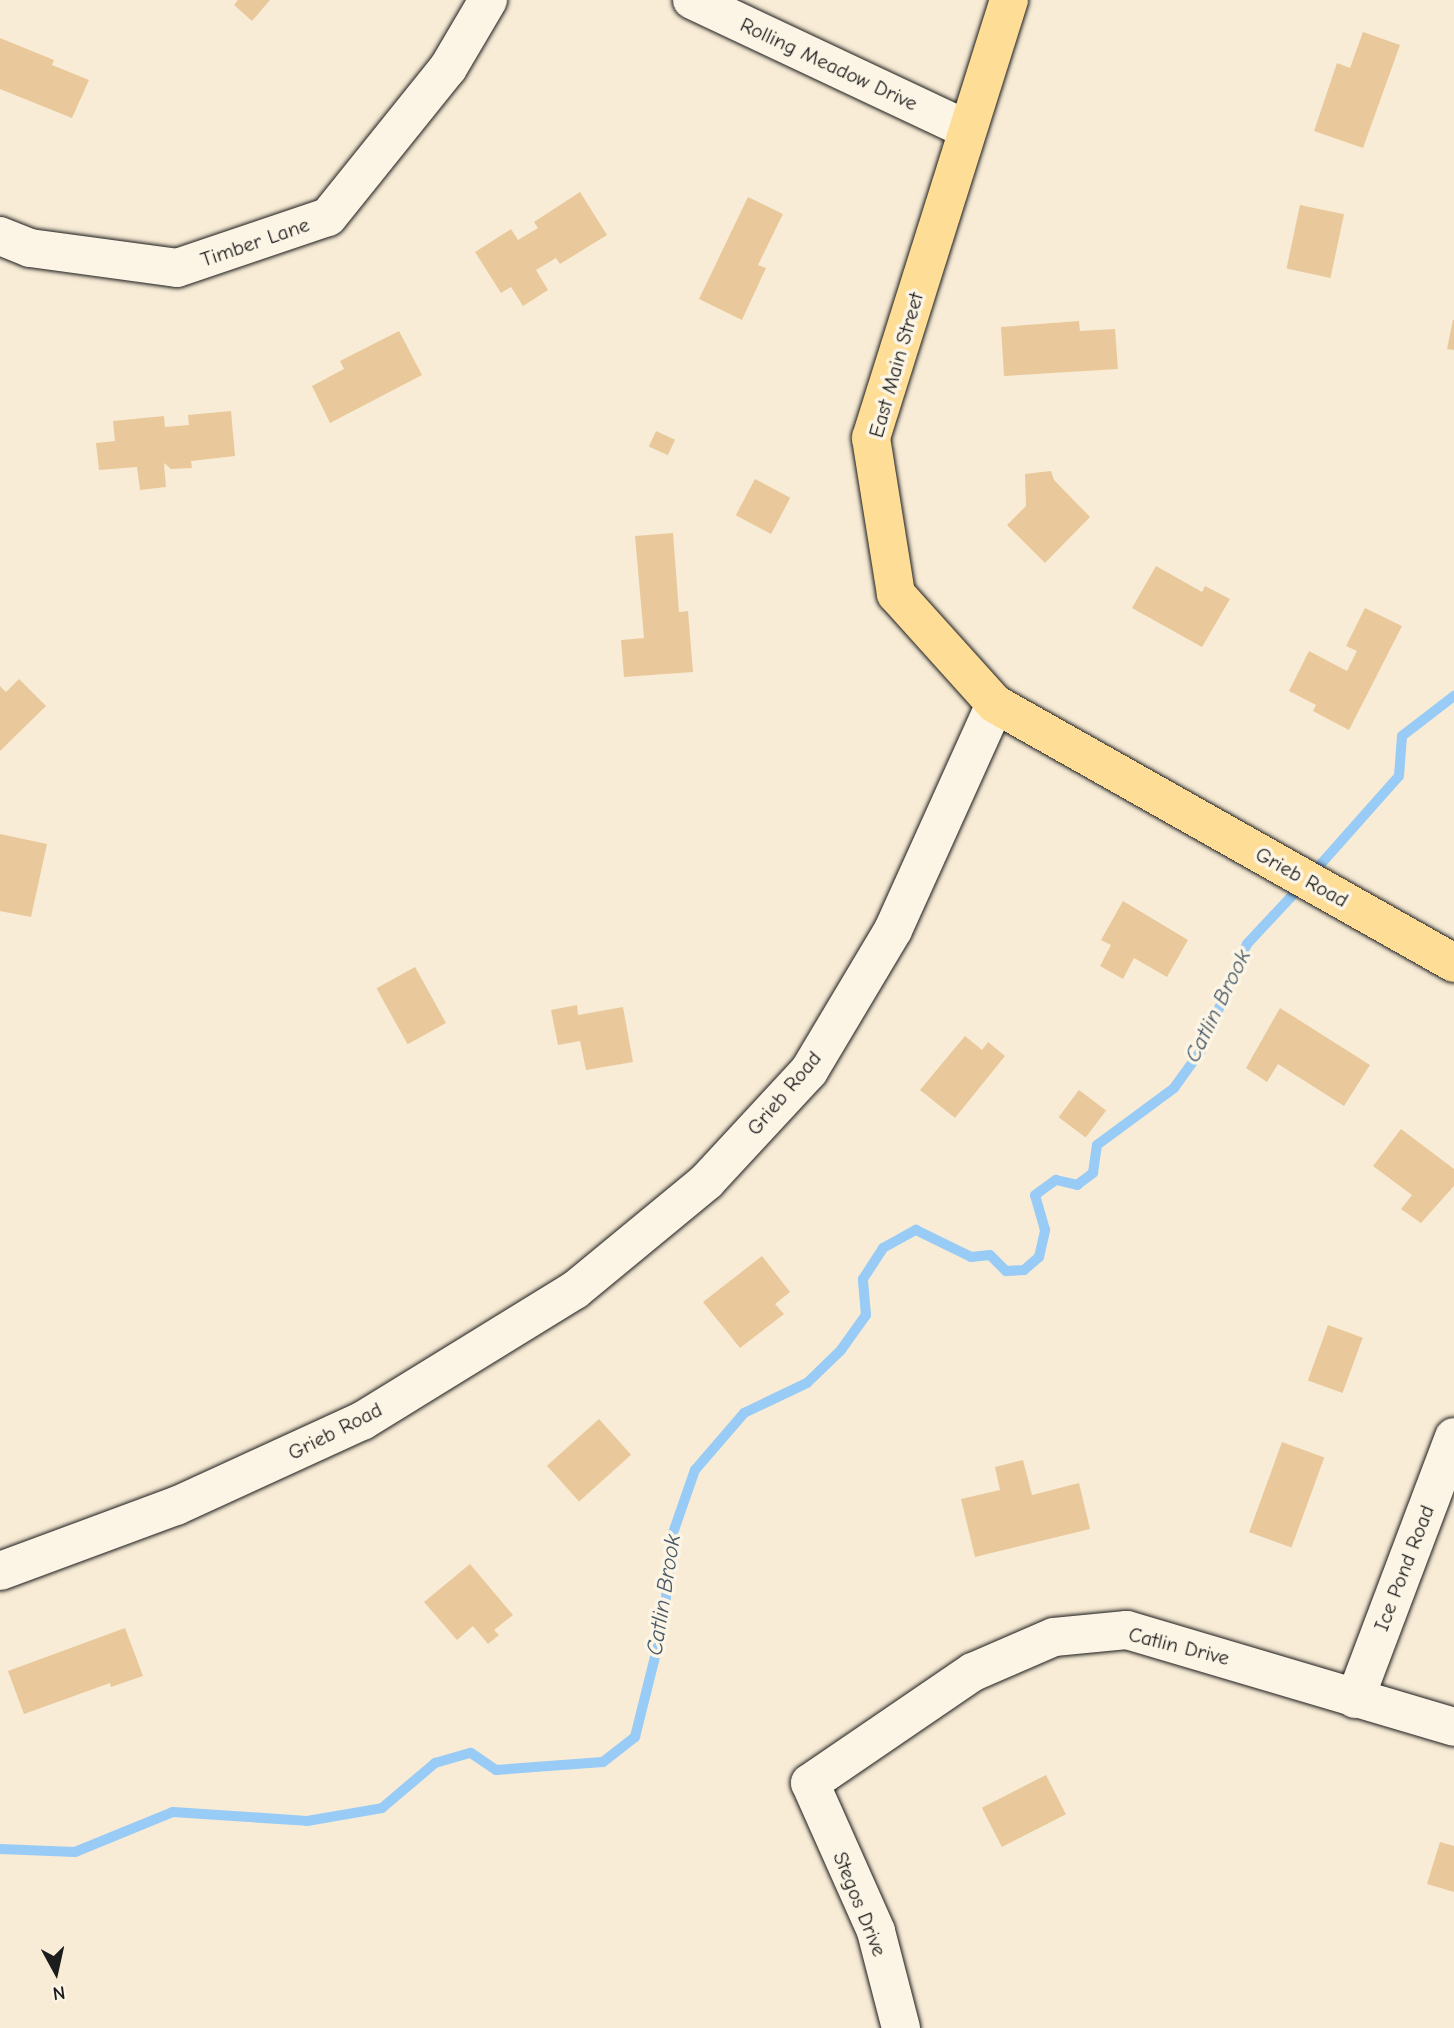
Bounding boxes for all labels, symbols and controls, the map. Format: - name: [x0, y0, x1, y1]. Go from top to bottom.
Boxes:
- street label: Rolling Meadow Drive: [736, 12, 922, 116]
- street label: Timber Lane: [197, 212, 313, 272]
- street label: East Main Street: [863, 290, 929, 440]
- street label: Grieb Road: [1251, 841, 1353, 913]
- water label: Catlin Brook: [1179, 945, 1257, 1067]
- street label: Grieb Road: [741, 1046, 827, 1140]
- street label: Grieb Road: [284, 1397, 386, 1465]
- street label: Ice Pond Road: [1368, 1501, 1440, 1635]
- water label: Catlin Brook: [641, 1533, 687, 1657]
- street label: Catlin Drive: [1126, 1621, 1232, 1671]
- street label: Stegos Drive: [828, 1848, 892, 1960]
- north arrow: [21, 1937, 91, 2007]
- text: N: [51, 1981, 67, 2005]

